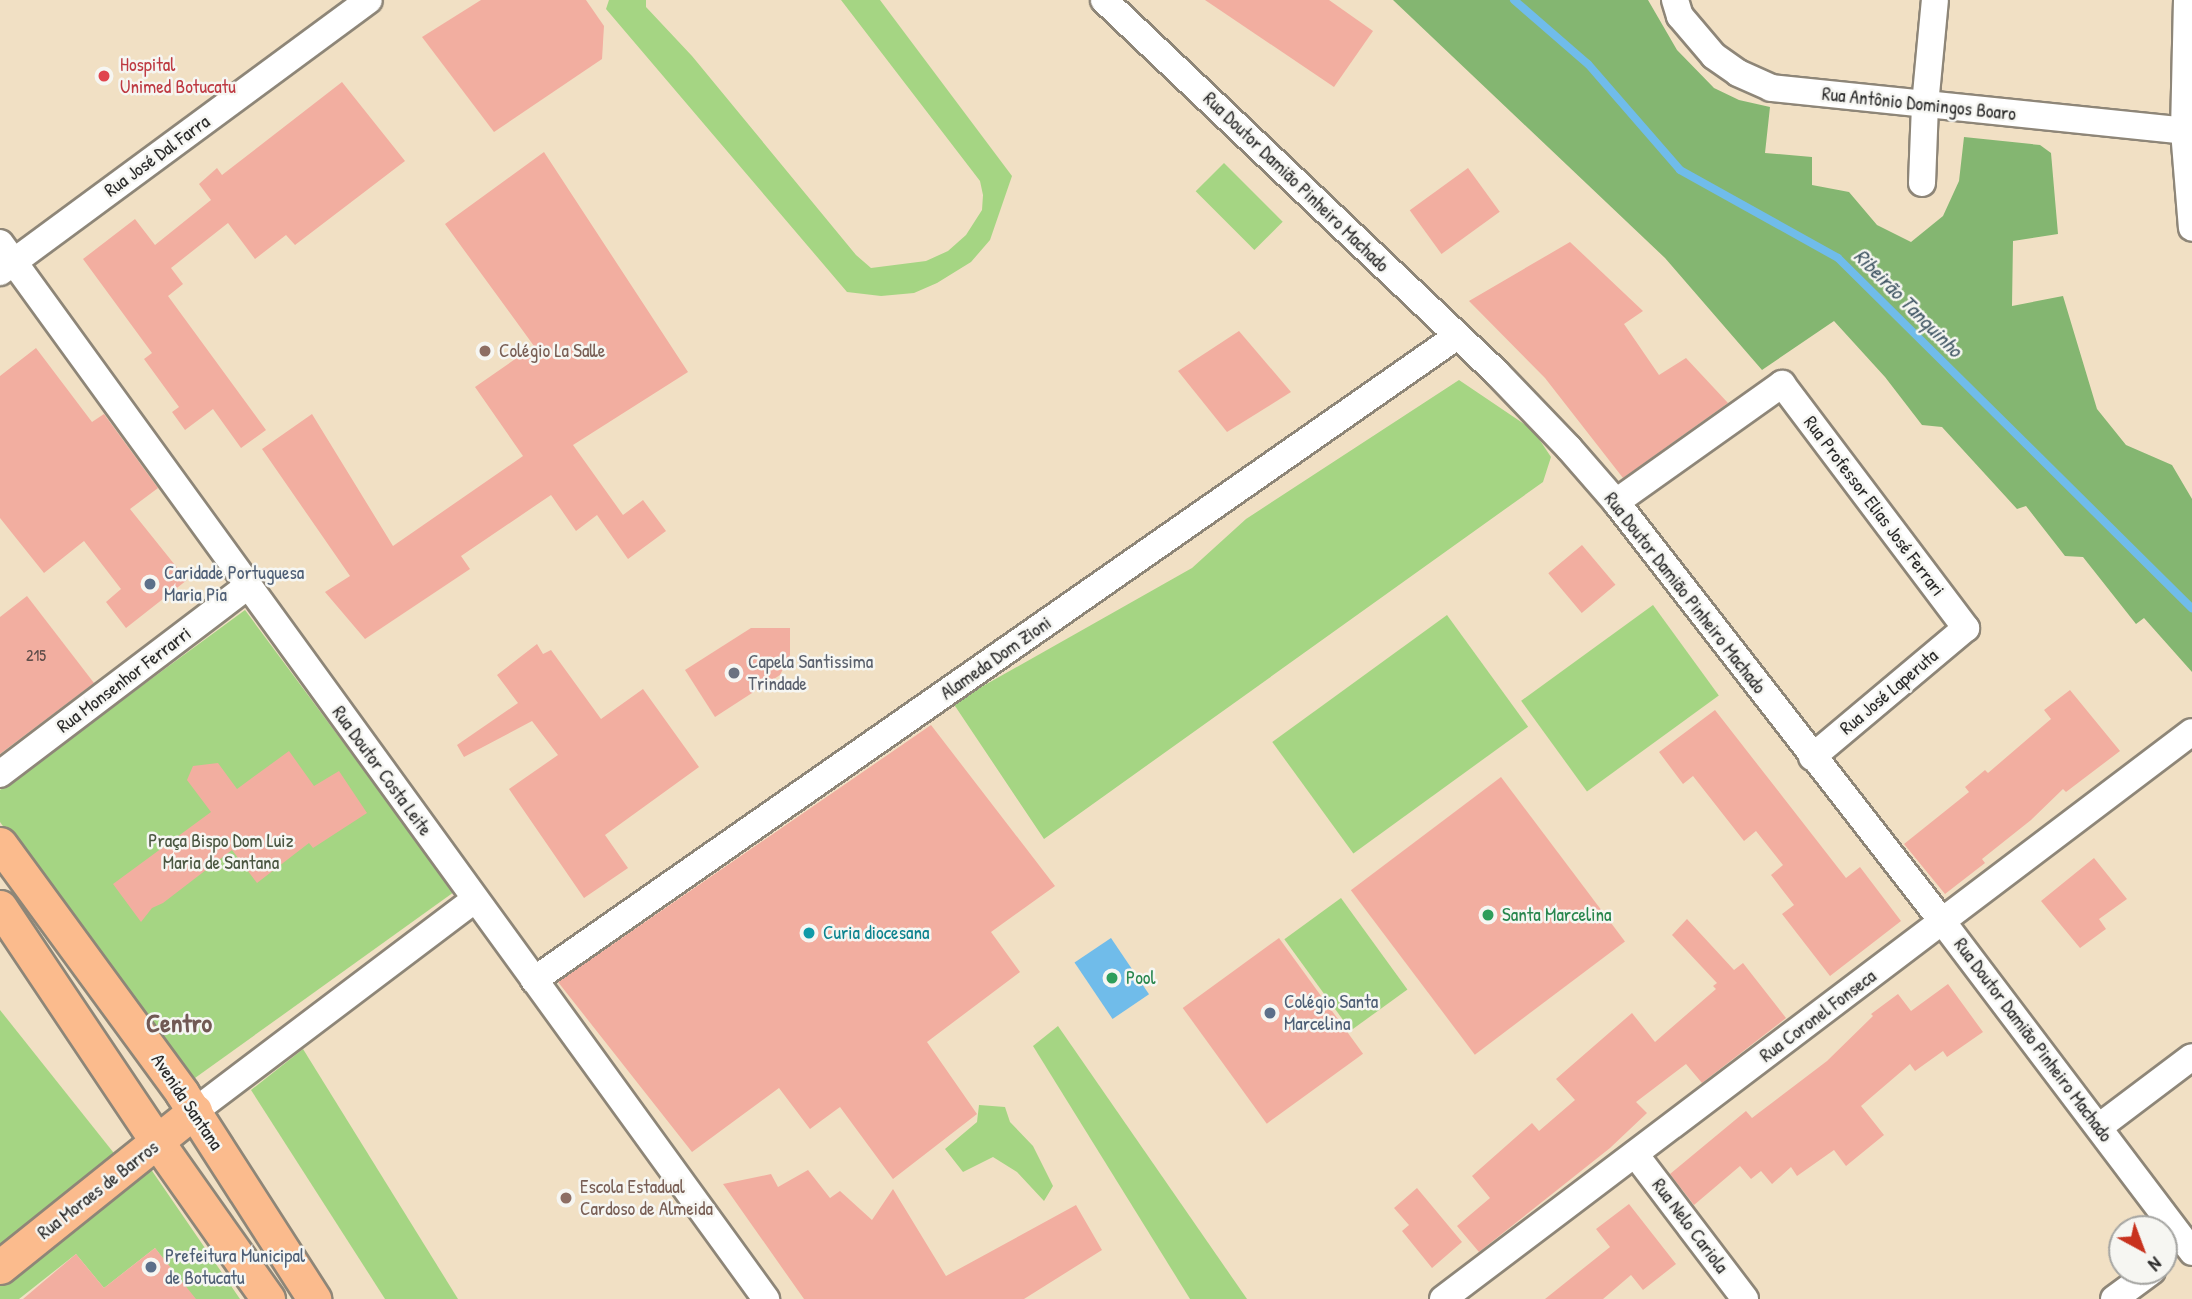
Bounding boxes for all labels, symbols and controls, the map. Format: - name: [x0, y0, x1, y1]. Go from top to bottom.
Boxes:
- place label: Hospital Unimed Botucatu: [120, 54, 236, 98]
- marker: Hospital Unimed Botucatu: [94, 66, 114, 86]
- street label: Rua Antônio Domingos Boaro: [1821, 82, 2017, 126]
- street label: Rua Doutor Damião Pinheiro Machado: [1198, 87, 1394, 277]
- street label: Rua José Dal Farra: [100, 110, 214, 202]
- water label: Ribeirão Tanquinho: [1849, 244, 1967, 362]
- place label: Colégio La Salle: [499, 340, 605, 362]
- marker: Colégio La Salle: [477, 343, 493, 359]
- street label: Rua Professor Elias José Ferrari: [1799, 411, 1949, 601]
- street label: Rua Doutor Damião Pinheiro Machado: [1599, 488, 1771, 698]
- place label: Caridade Portuguesa Maria Pia: [164, 562, 304, 606]
- marker: Caridade Portuguesa Maria Pia: [142, 576, 158, 592]
- street label: Alameda Dom Zioni: [936, 611, 1056, 705]
- street label: Rua Monsenhor Ferrarri: [52, 622, 196, 738]
- street label: Rua José Laperuta: [1835, 644, 1943, 740]
- house number: 215: [26, 645, 46, 665]
- place label: Capela Santissima Trindade: [748, 651, 873, 695]
- marker: Capela Santissima Trindade: [726, 665, 742, 681]
- street label: Rua Doutor Costa Leite: [327, 702, 437, 840]
- park label: Praça Bispo Dom Luiz Maria de Santana: [148, 830, 294, 874]
- place label: Santa Marcelina: [1502, 904, 1611, 926]
- marker: Santa Marcelina: [1480, 907, 1496, 923]
- place label: Curia diocesana: [823, 922, 929, 944]
- marker: Curia diocesana: [801, 925, 817, 941]
- street label: Rua Doutor Damião Pinheiro Machado: [1949, 934, 2117, 1146]
- street label: Rua Coronel Fonseca: [1755, 965, 1881, 1067]
- place label: Pool: [1126, 967, 1156, 989]
- marker: Pool: [1104, 970, 1120, 986]
- place label: Colégio Santa Marcelina: [1284, 991, 1378, 1035]
- marker: Colégio Santa Marcelina: [1262, 1005, 1278, 1021]
- district label: Centro: [146, 1007, 212, 1039]
- street label: Avenida Santana: [146, 1049, 228, 1155]
- street label: Rua Moraes de Barros: [33, 1136, 163, 1244]
- street label: Rua Nelo Cariola: [1647, 1174, 1733, 1278]
- place label: Escola Estadual Cardoso de Almeida: [580, 1176, 713, 1220]
- marker: Escola Estadual Cardoso de Almeida: [558, 1190, 574, 1206]
- north arrow: [2108, 1215, 2178, 1285]
- place label: Prefeitura Municipal de Botucatu: [165, 1245, 305, 1289]
- text: N: [2143, 1251, 2168, 1277]
- marker: Prefeitura Municipal de Botucatu: [143, 1259, 159, 1275]

